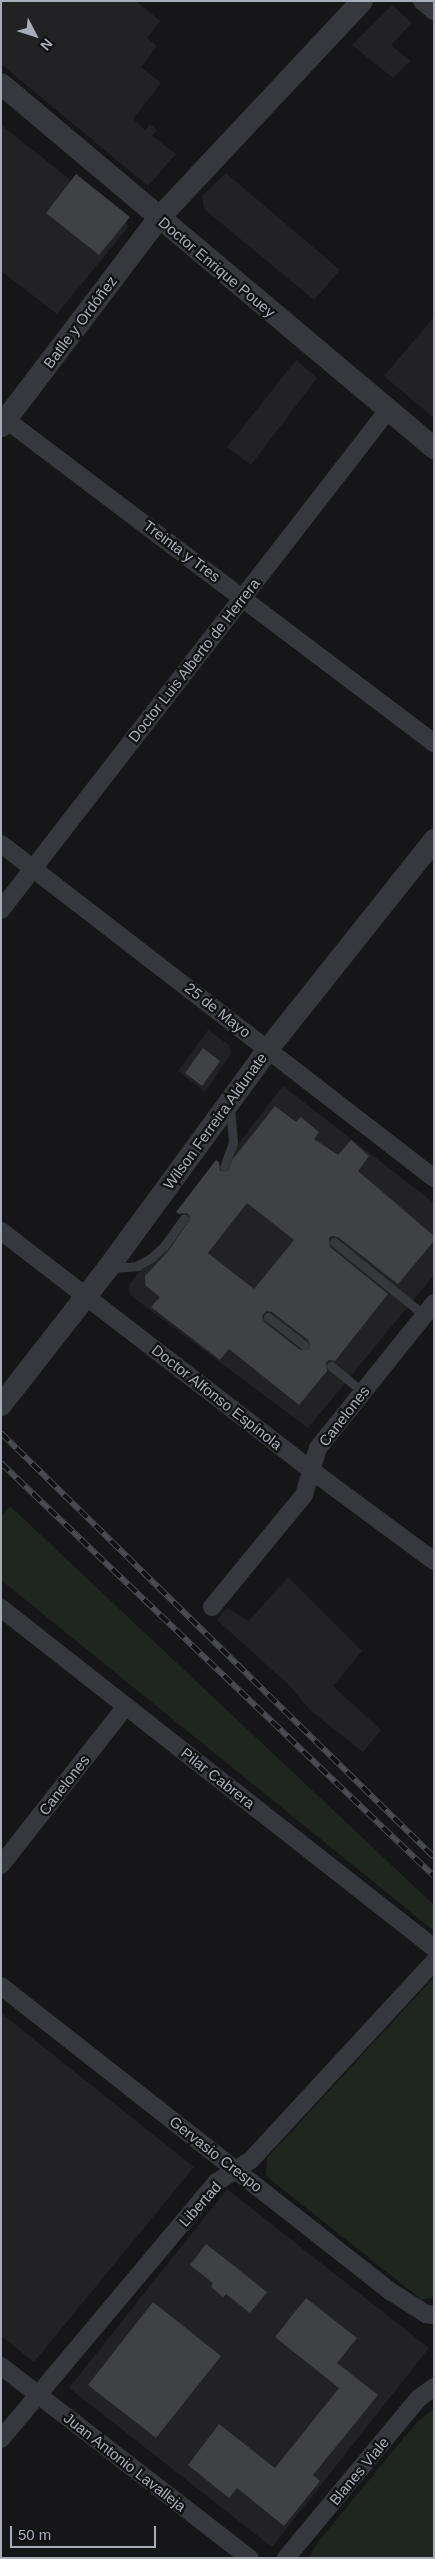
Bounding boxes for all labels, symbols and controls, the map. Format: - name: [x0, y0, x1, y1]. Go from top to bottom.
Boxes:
- north arrow: [10, 10, 60, 60]
- text: N: [37, 36, 56, 54]
- street label: Doctor Enrique Pouey: [155, 213, 279, 321]
- street label: Batlle y Ordóñez: [39, 272, 121, 372]
- street label: Treinta y Tres: [140, 516, 224, 586]
- street label: Doctor Luis Alberto de Herrera: [124, 574, 264, 746]
- street label: 25 de Mayo: [182, 979, 254, 1041]
- street label: Wilson Ferreira Aldunate: [159, 1049, 271, 1193]
- street label: Doctor Alfonso Espínola: [148, 1340, 286, 1454]
- street label: Canelones: [315, 1382, 373, 1450]
- street label: Pilar Cabrera: [178, 1744, 258, 1812]
- street label: Canelones: [35, 1751, 93, 1819]
- street label: Gervasio Crespo: [166, 2112, 266, 2196]
- street label: Libertad: [175, 2178, 225, 2230]
- street label: Juan Antonio Lavalleja: [60, 2408, 190, 2516]
- street label: Blanes Viale: [325, 2433, 393, 2509]
- scale bar: [12, 2516, 159, 2548]
- text: 50 m: [18, 2526, 51, 2543]

